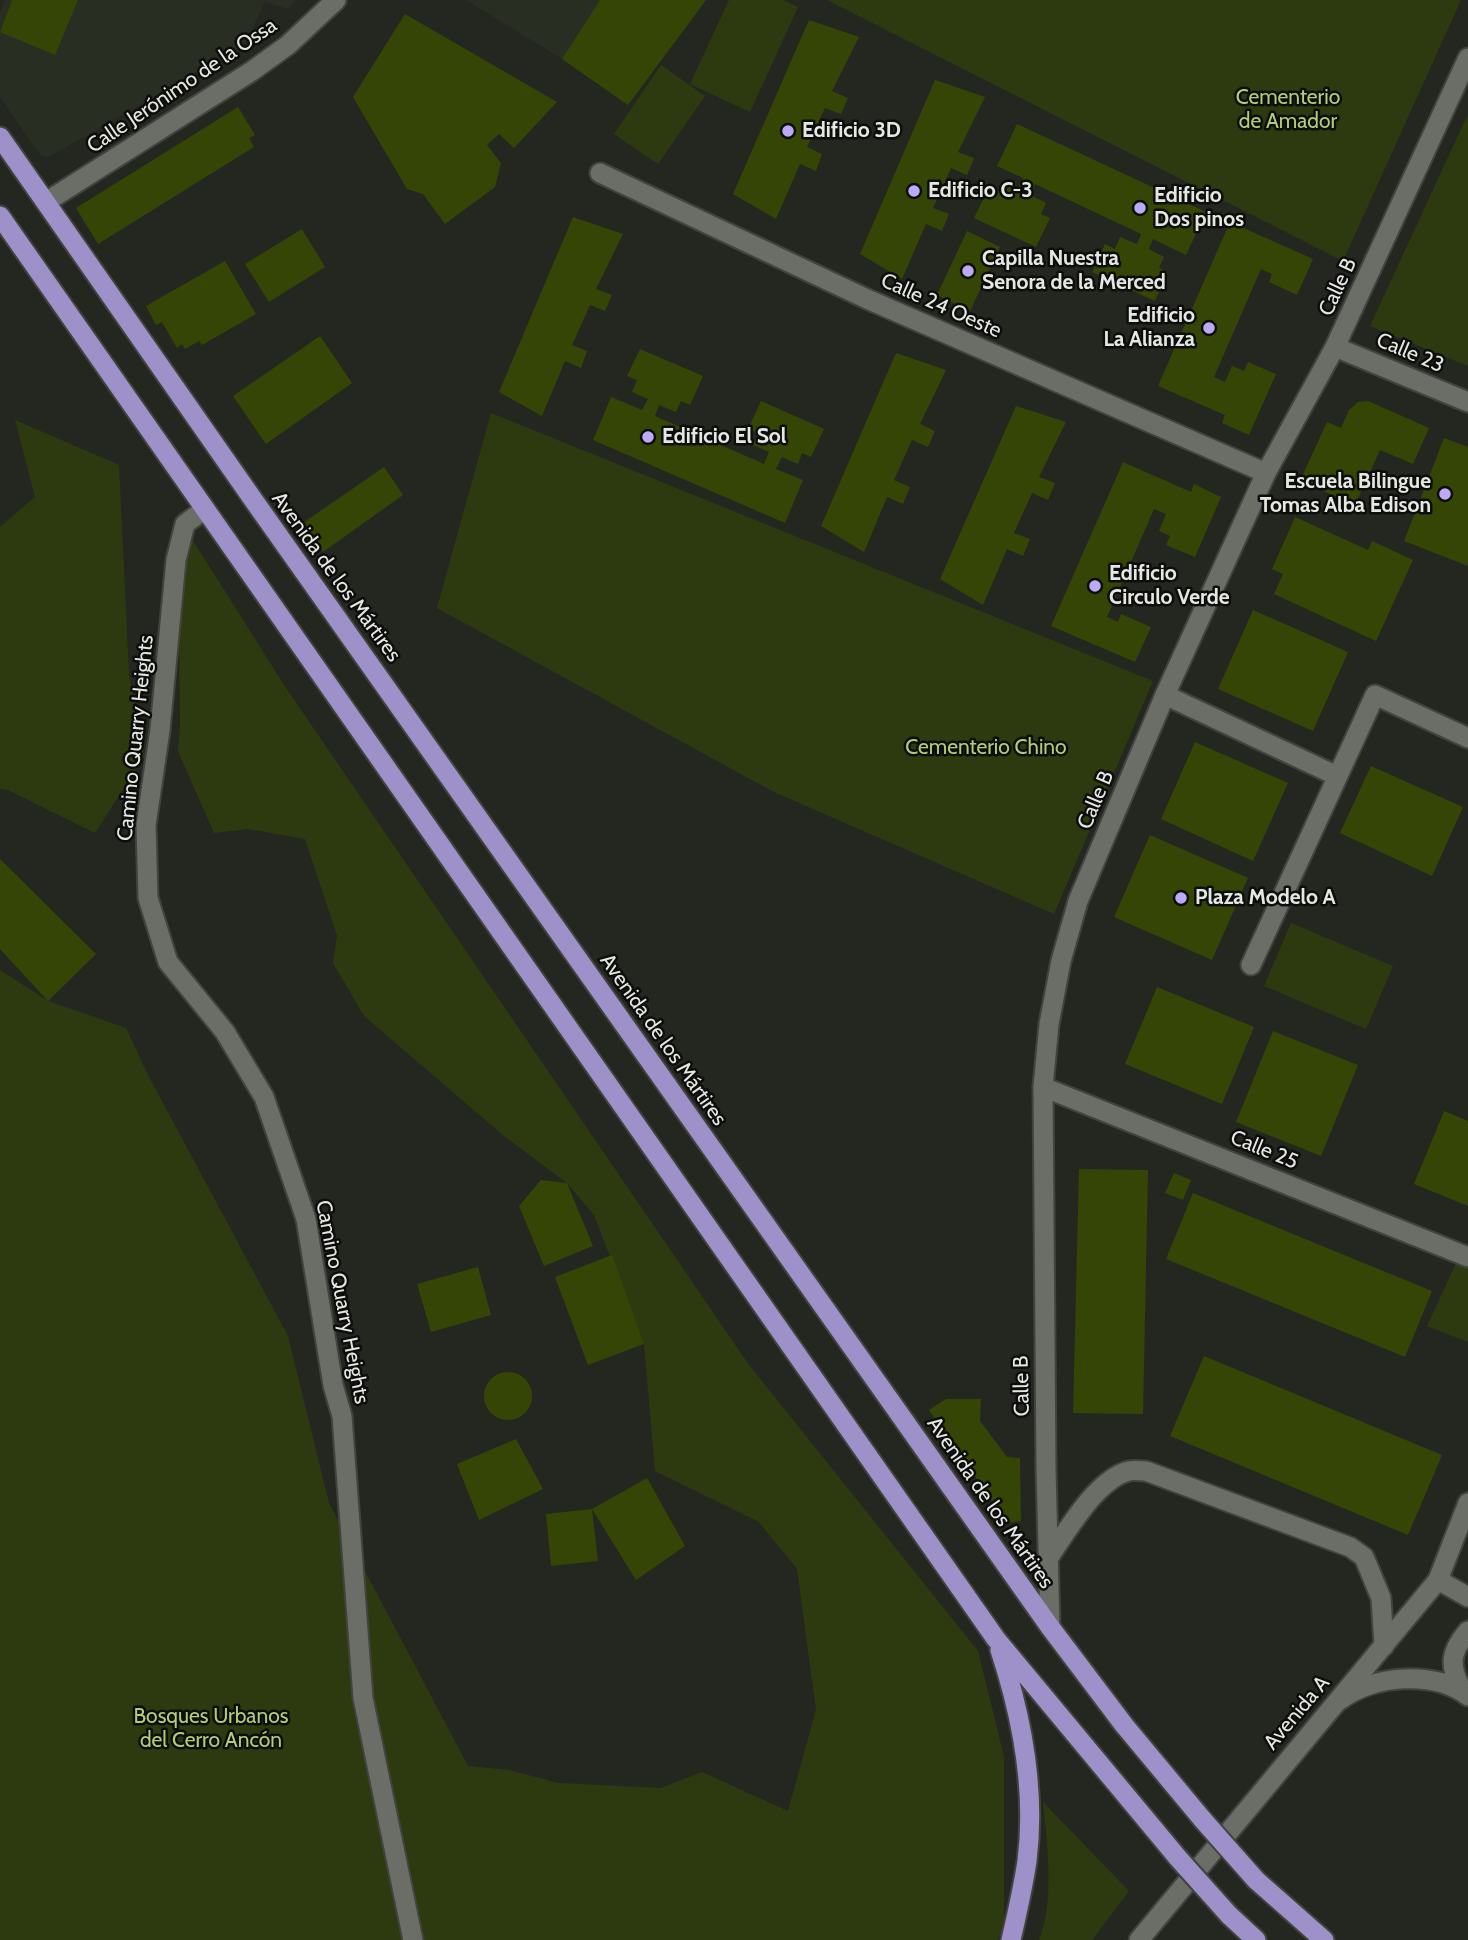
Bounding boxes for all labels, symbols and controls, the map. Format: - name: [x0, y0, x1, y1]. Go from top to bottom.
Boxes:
- street label: Calle Jerónimo de la Ossa: [82, 13, 282, 159]
- park label: Cementerio de Amador: [1236, 85, 1340, 135]
- place label: Edificio 3D: [802, 118, 901, 144]
- marker: Edificio 3D: [780, 123, 796, 139]
- place label: Edificio C-3: [928, 178, 1032, 204]
- marker: Edificio C-3: [906, 183, 922, 199]
- place label: Edificio Dos pinos: [1154, 183, 1244, 233]
- marker: Edificio Dos pinos: [1132, 200, 1148, 216]
- place label: Capilla Nuestra Senora de la Merced: [982, 246, 1166, 296]
- street label: Calle B: [1314, 254, 1362, 320]
- marker: Capilla Nuestra Senora de la Merced: [960, 263, 976, 279]
- street label: Calle 24 Oeste: [877, 268, 1005, 344]
- place label: Edificio La Alianza: [1103, 303, 1195, 353]
- marker: Edificio La Alianza: [1201, 320, 1217, 336]
- street label: Calle 23: [1373, 328, 1447, 378]
- place label: Edificio El Sol: [662, 424, 786, 450]
- marker: Edificio El Sol: [640, 429, 656, 445]
- place label: Escuela Bilingue Tomas Alba Edison: [1260, 469, 1431, 519]
- marker: Escuela Bilingue Tomas Alba Edison: [1437, 486, 1453, 502]
- street label: Avenida de los Mártires: [266, 487, 406, 667]
- place label: Edificio Circulo Verde: [1109, 561, 1230, 611]
- marker: Edificio Circulo Verde: [1087, 578, 1103, 594]
- street label: Camino Quarry Heights: [113, 634, 159, 842]
- park label: Cementerio Chino: [905, 735, 1067, 761]
- street label: Calle B: [1073, 767, 1119, 833]
- place label: Plaza Modelo A: [1195, 885, 1336, 911]
- marker: Plaza Modelo A: [1173, 890, 1189, 906]
- street label: Avenida de los Mártires: [594, 949, 732, 1131]
- street label: Calle 25: [1227, 1125, 1301, 1175]
- street label: Camino Quarry Heights: [310, 1198, 374, 1406]
- street label: Calle B: [1009, 1355, 1035, 1417]
- street label: Avenida de los Mártires: [921, 1412, 1059, 1594]
- street label: Avenida A: [1259, 1671, 1335, 1755]
- park label: Bosques Urbanos del Cerro Ancón: [134, 1704, 288, 1754]

